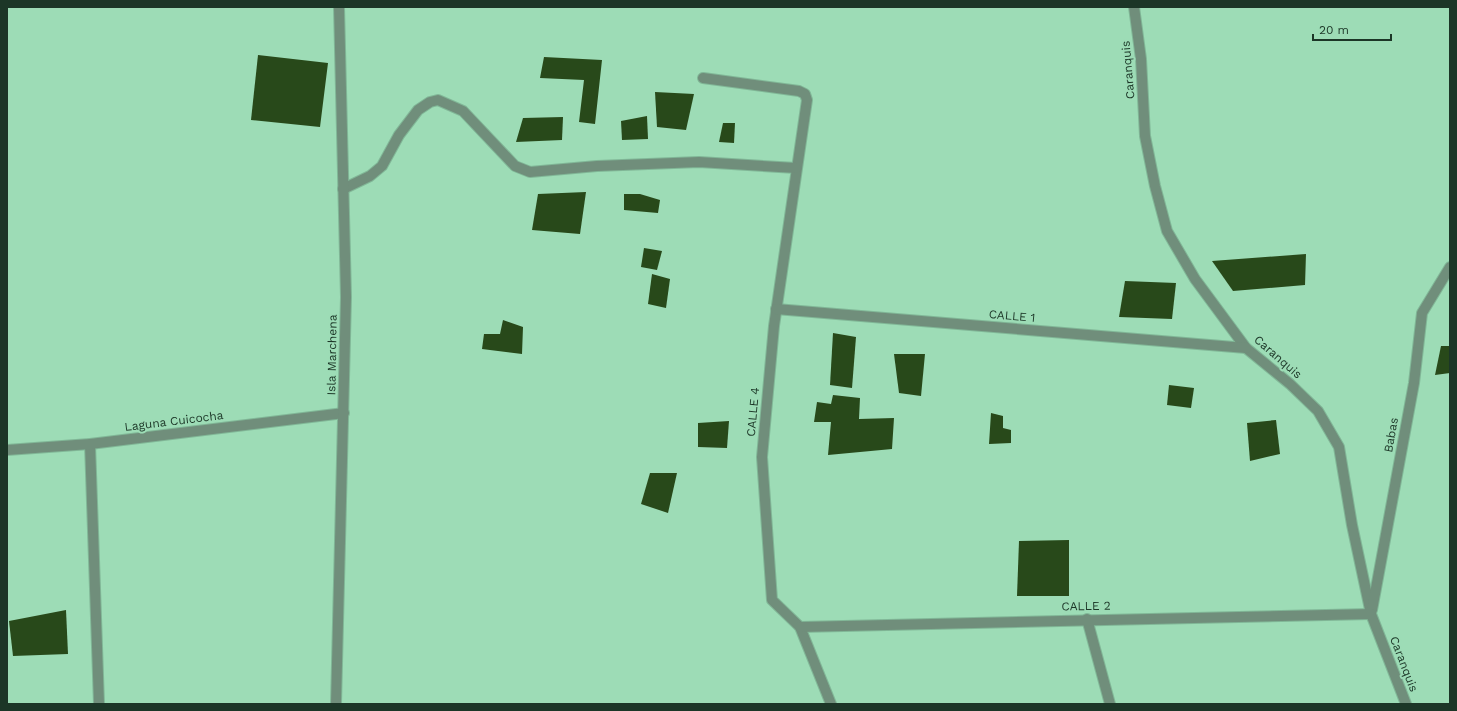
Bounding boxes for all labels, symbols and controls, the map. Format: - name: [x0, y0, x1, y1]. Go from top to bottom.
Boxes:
- scale bar: [1313, 16, 1391, 42]
- text: 20 m: [1319, 23, 1349, 37]
- street label: Caranquis: [1118, 40, 1138, 100]
- street label: CALLE 1: [988, 307, 1036, 325]
- street label: Isla Marchena: [324, 314, 340, 396]
- street label: Caranquis: [1251, 333, 1305, 381]
- street label: CALLE 4: [744, 387, 762, 437]
- street label: Laguna Cuicocha: [124, 408, 224, 434]
- street label: Babas: [1381, 416, 1401, 454]
- street label: CALLE 2: [1061, 599, 1111, 613]
- street label: Caranquis: [1387, 634, 1421, 694]

